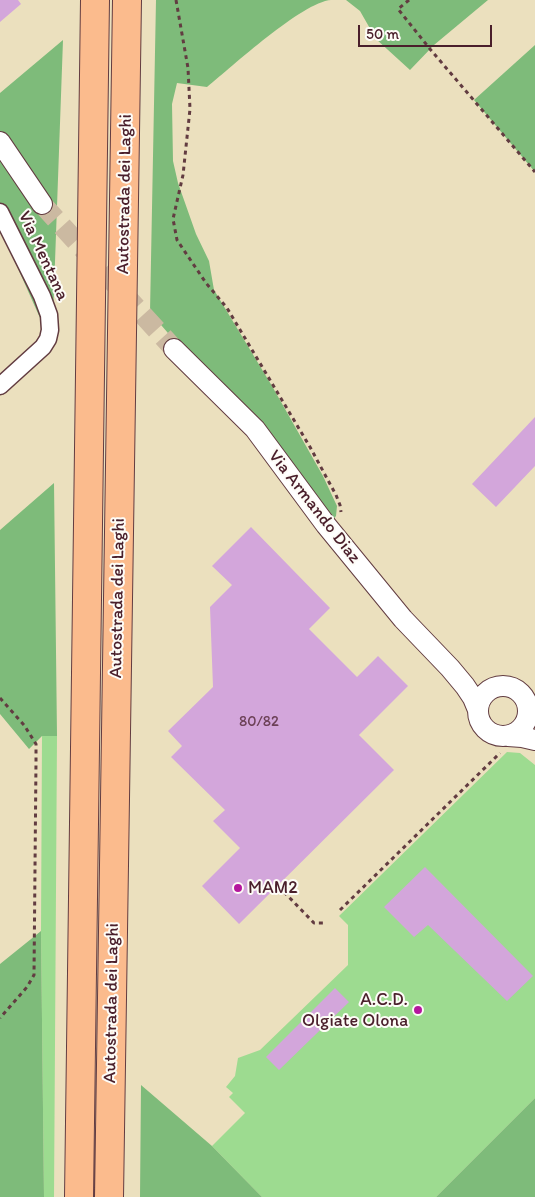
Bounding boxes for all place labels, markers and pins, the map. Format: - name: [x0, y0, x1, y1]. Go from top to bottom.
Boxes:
- place label: MAM2: [248, 877, 298, 899]
- marker: MAM2: [232, 882, 244, 894]
- place label: A.C.D. Olgiate Olona: [302, 989, 408, 1032]
- marker: A.C.D. Olgiate Olona: [412, 1004, 424, 1016]

